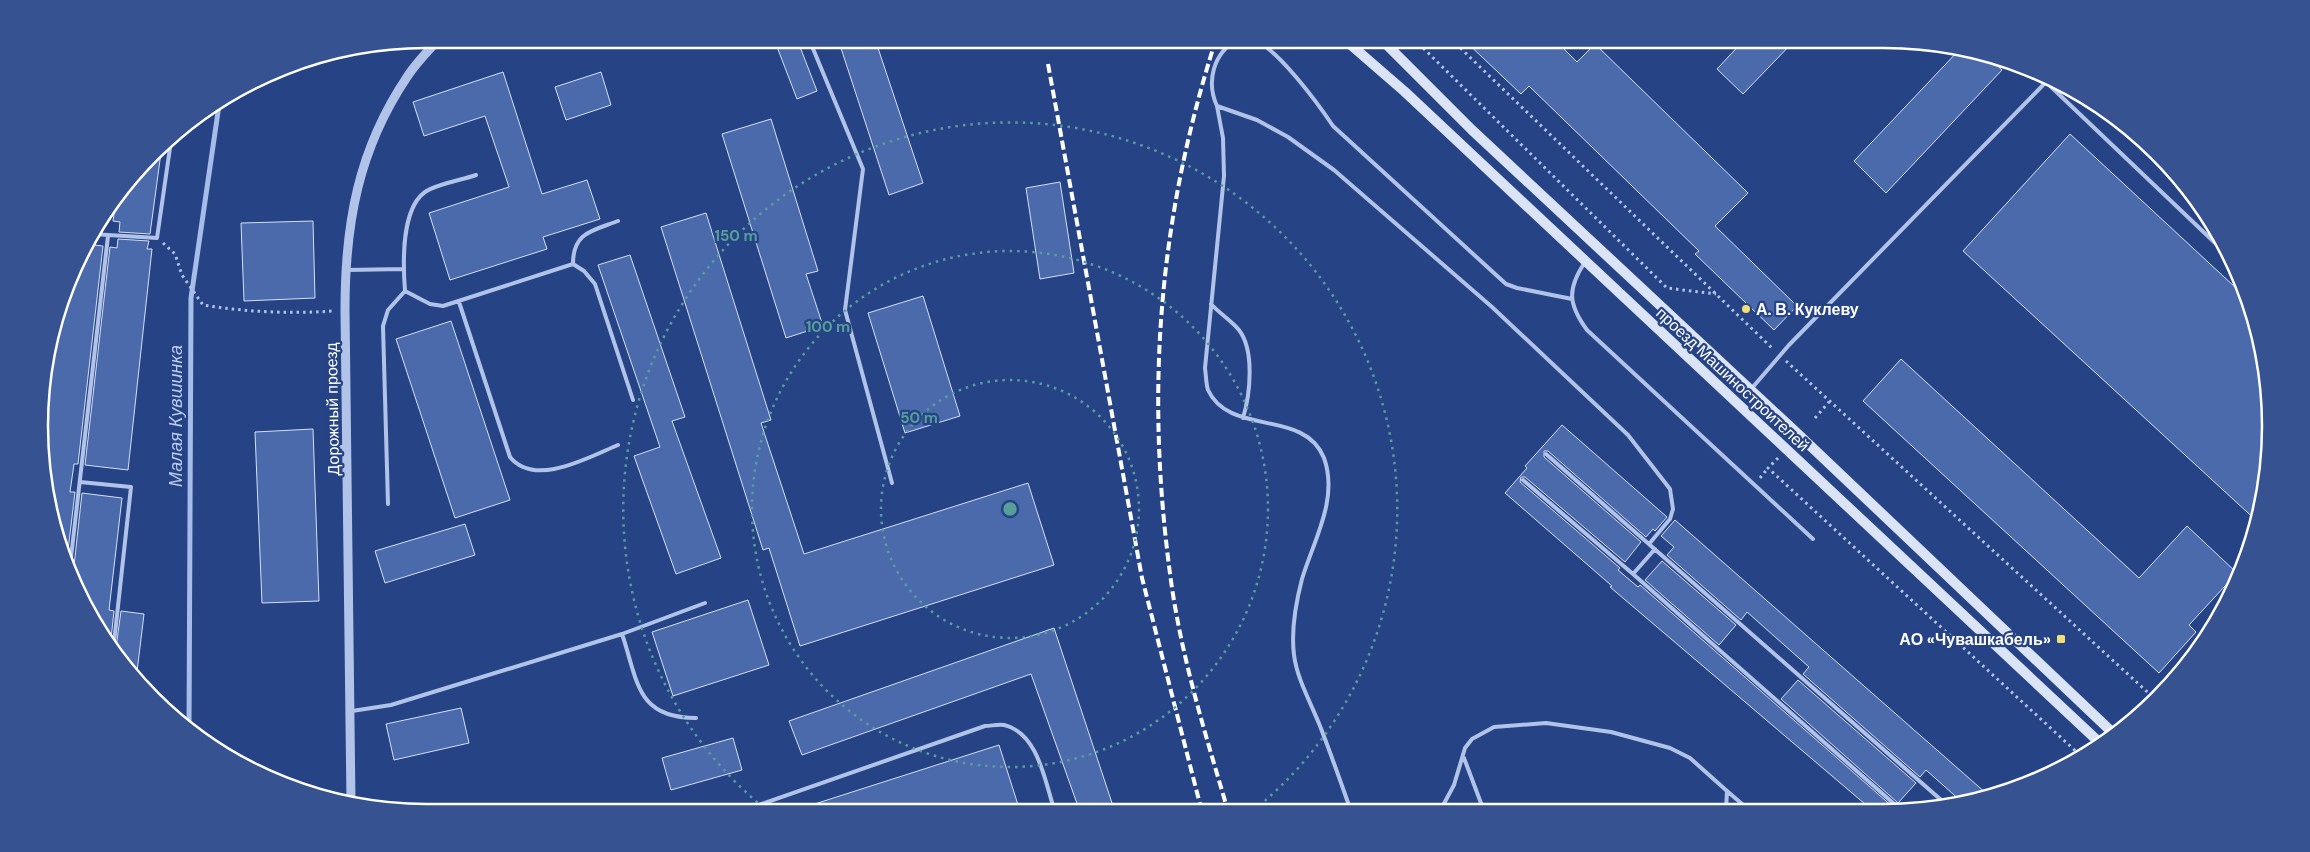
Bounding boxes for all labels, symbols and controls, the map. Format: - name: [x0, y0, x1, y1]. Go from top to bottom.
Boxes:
- text: 150 m: [715, 226, 758, 246]
- place label: А. В. Куклеву: [1756, 299, 1859, 320]
- street label: проезд Машиностроителей: [1652, 303, 1814, 456]
- marker: А. В. Куклеву: [1740, 303, 1752, 315]
- text: 100 m: [806, 317, 850, 337]
- street label: Дорожный проезд: [321, 342, 344, 476]
- water label: Малая Кувшинка: [164, 345, 188, 487]
- text: 50 m: [900, 408, 938, 428]
- centre of rings: [1001, 500, 1019, 518]
- place label: АО «Чувашкабель»: [1899, 629, 2051, 650]
- marker: АО «Чувашкабель»: [2055, 633, 2067, 645]

